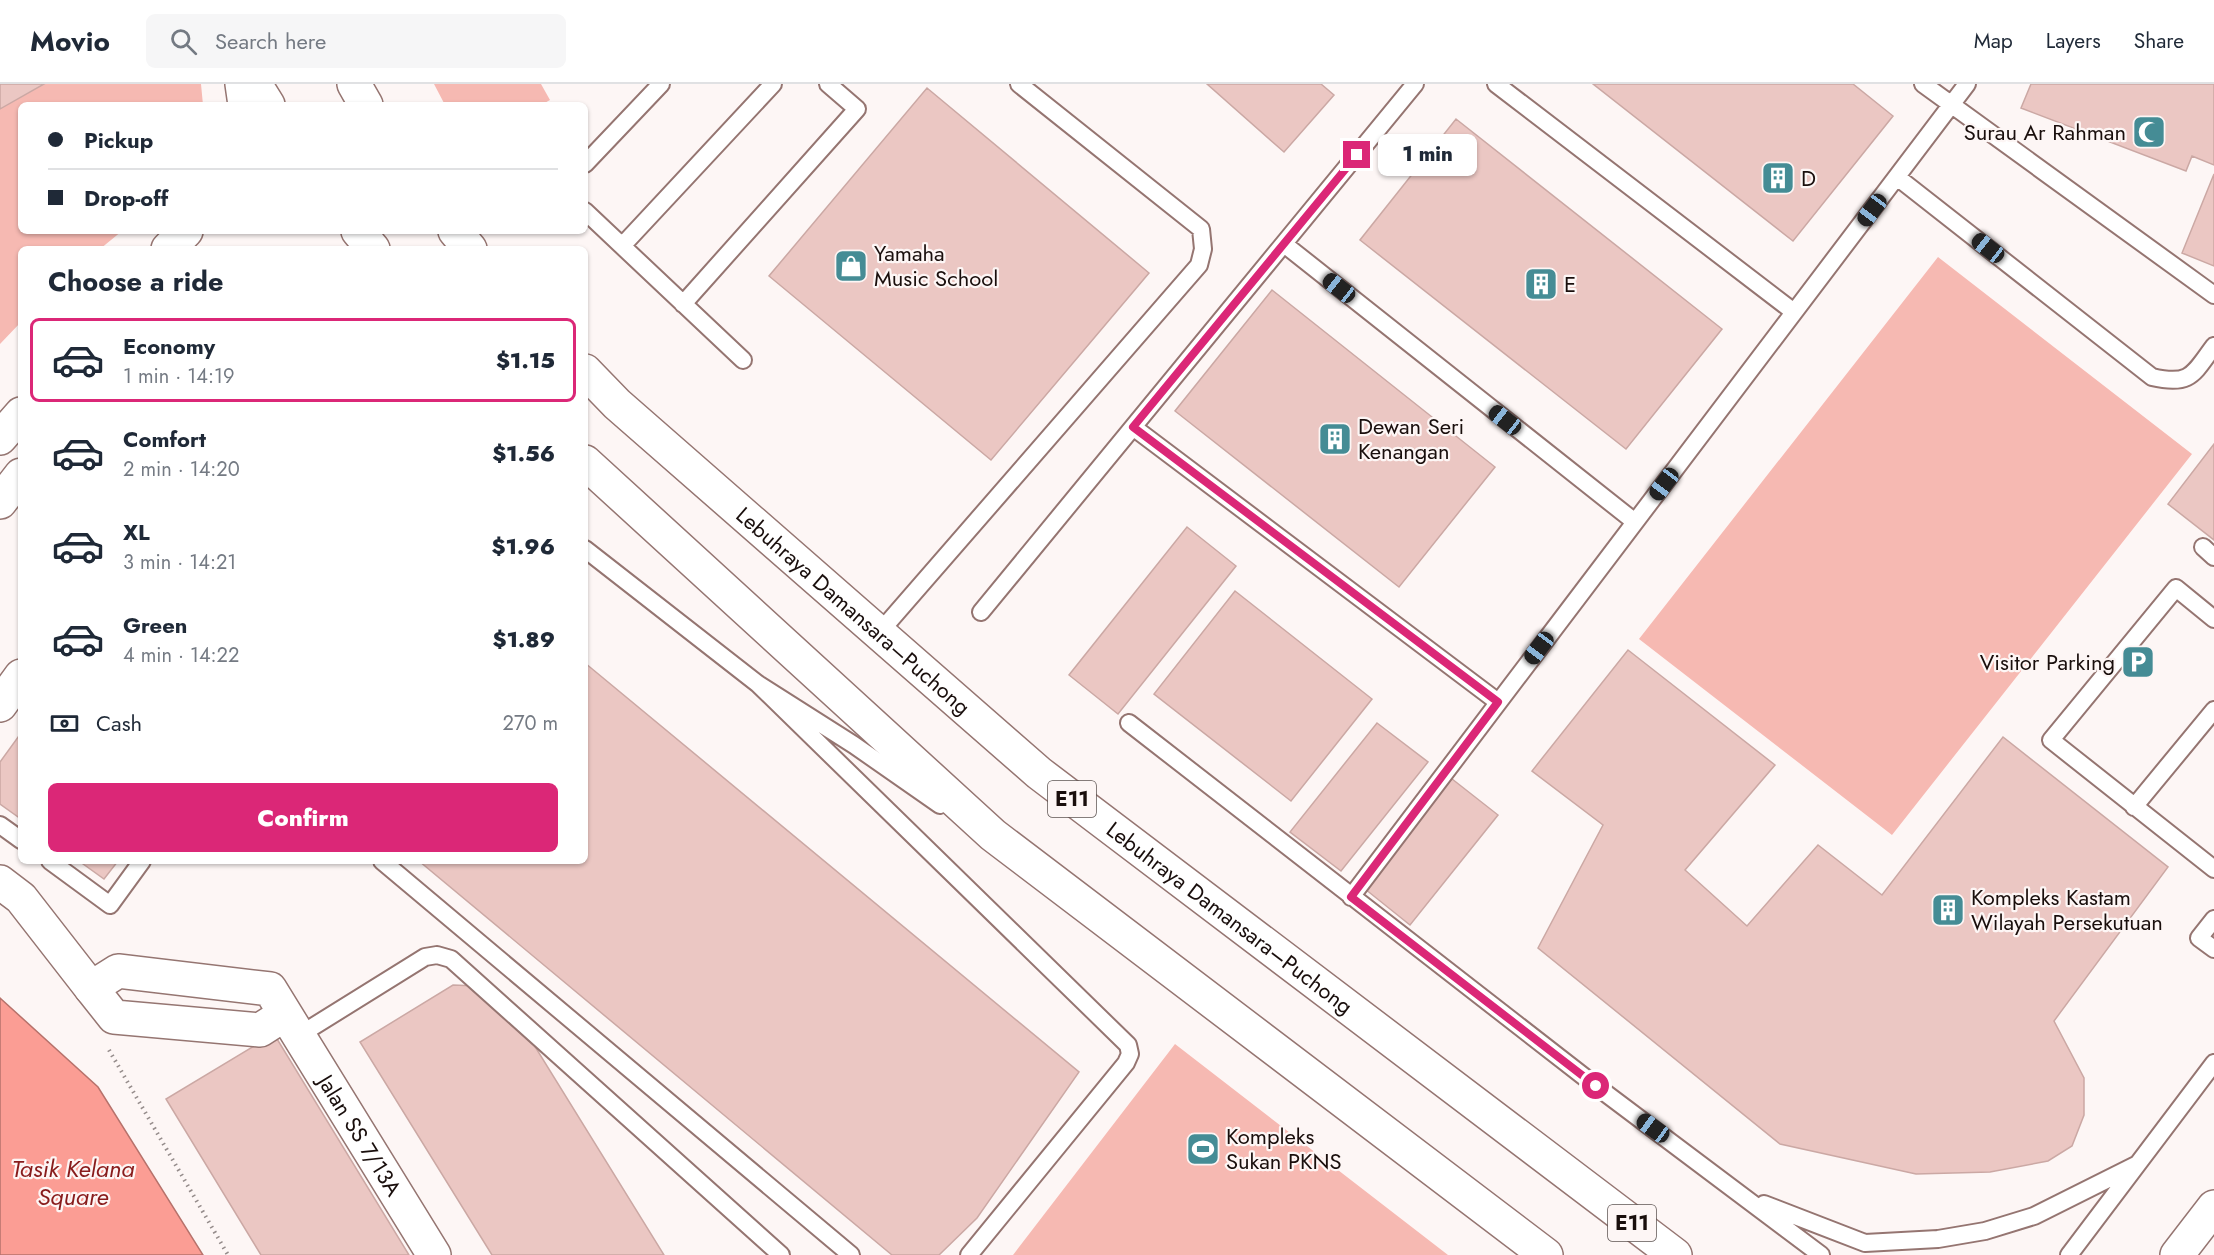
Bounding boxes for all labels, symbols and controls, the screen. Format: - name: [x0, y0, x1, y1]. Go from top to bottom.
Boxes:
- search box: [146, 14, 566, 68]
- text: Movio: [30, 21, 110, 62]
- icon: search: [167, 25, 200, 58]
- text: Search here: [215, 25, 326, 57]
- text: Map: [1974, 26, 2013, 56]
- text: Layers: [2046, 26, 2101, 56]
- text: Share: [2134, 26, 2184, 56]
- mosque icon: Surau Ar Rahman: [2131, 114, 2167, 150]
- place label: Surau Ar Rahman: [1964, 116, 2126, 148]
- text: Pickup: [84, 124, 153, 156]
- callout: 1 min: [1378, 134, 1477, 176]
- text: 1 min: [1402, 140, 1453, 169]
- route end: [1343, 141, 1370, 168]
- building icon: D: [1760, 160, 1796, 196]
- place label: D: [1801, 162, 1816, 194]
- text: Drop-off: [84, 182, 168, 214]
- car: [1854, 190, 1890, 230]
- car: [1968, 230, 2008, 266]
- place label: Yamaha Music School: [874, 237, 998, 294]
- shop icon: Yamaha Music School: [833, 248, 869, 284]
- text: Choose a ride: [48, 262, 223, 301]
- building icon: E: [1523, 266, 1559, 302]
- place label: E: [1564, 268, 1576, 300]
- car: [1319, 270, 1359, 306]
- text: Economy: [123, 330, 215, 362]
- icon: car: [51, 333, 105, 387]
- text: $1.15: [496, 344, 555, 376]
- text: 1 min · 14:19: [123, 362, 234, 391]
- car: [1485, 402, 1525, 438]
- place label: Dewan Seri Kenangan: [1358, 410, 1464, 467]
- building icon: Dewan Seri Kenangan: [1317, 421, 1353, 457]
- text: Comfort: [123, 423, 206, 455]
- icon: car: [51, 426, 105, 480]
- text: $1.56: [492, 437, 555, 469]
- text: 2 min · 14:20: [123, 455, 240, 484]
- car: [1646, 464, 1682, 504]
- street label: Lebuhraya Damansara–Puchong: [729, 499, 978, 722]
- text: XL: [123, 516, 150, 548]
- icon: car: [51, 519, 105, 573]
- text: $1.96: [492, 530, 555, 562]
- text: 3 min · 14:21: [123, 548, 236, 577]
- text: Green: [123, 609, 187, 641]
- icon: car: [51, 612, 105, 666]
- text: $1.89: [493, 623, 555, 655]
- car: [1521, 628, 1557, 668]
- text: 4 min · 14:22: [123, 641, 239, 670]
- parking icon: Visitor Parking: [2120, 644, 2156, 680]
- place label: Visitor Parking: [1980, 646, 2115, 678]
- icon: cash: [48, 707, 81, 740]
- text: Cash: [96, 707, 142, 739]
- text: 270 m: [503, 709, 558, 738]
- road number: E11: [1048, 781, 1096, 817]
- button: Confirm: [48, 783, 558, 852]
- street label: Lebuhraya Damansara–Puchong: [1100, 814, 1360, 1022]
- place label: Kompleks Kastam Wilayah Persekutuan: [1971, 881, 2163, 938]
- building icon: Kompleks Kastam Wilayah Persekutuan: [1930, 892, 1966, 928]
- street label: Jalan SS 7/13A: [309, 1066, 410, 1202]
- route start: [1582, 1072, 1609, 1099]
- car: [1633, 1110, 1673, 1146]
- place label: Kompleks Sukan PKNS: [1226, 1120, 1342, 1177]
- sports icon: Kompleks Sukan PKNS: [1185, 1131, 1221, 1167]
- water label: Tasik Kelana Square: [11, 1151, 135, 1214]
- road number: E11: [1608, 1205, 1656, 1241]

